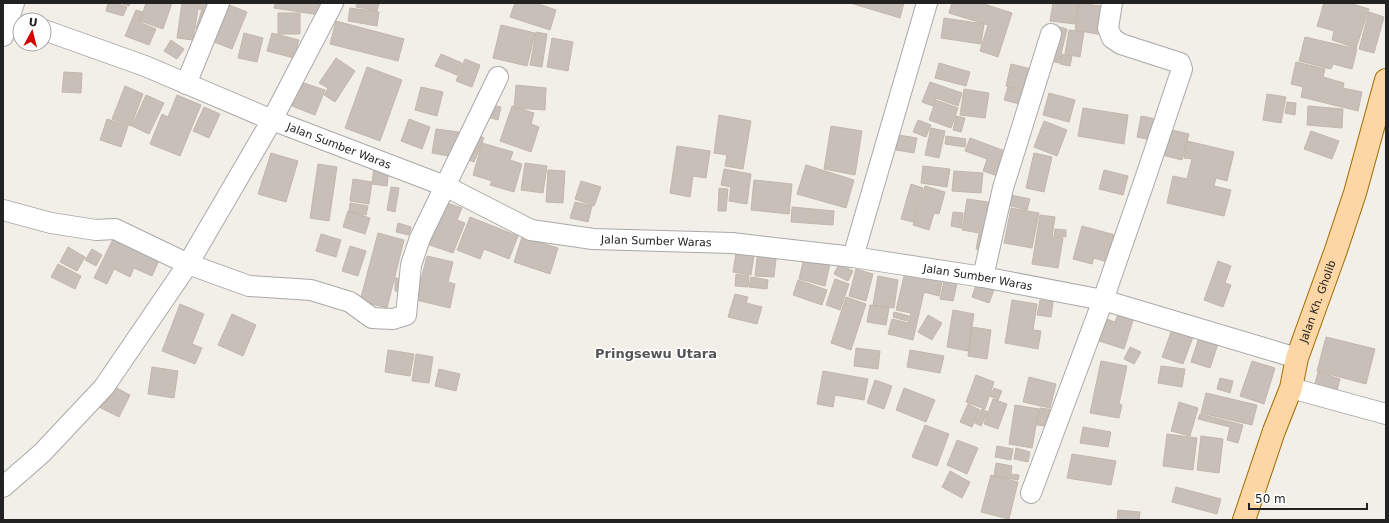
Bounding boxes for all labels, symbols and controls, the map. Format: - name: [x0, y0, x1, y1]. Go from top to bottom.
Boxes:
- north arrow: [12, 12, 52, 52]
- text: U: [28, 16, 38, 30]
- street label: Jalan Sumber Waras: [284, 119, 393, 171]
- street label: Jalan Sumber Waras: [600, 233, 712, 249]
- street label: Jalan Kh. Gholib: [1296, 258, 1338, 345]
- street label: Jalan Sumber Waras: [921, 261, 1034, 293]
- district label: Pringsewu Utara: [595, 346, 717, 361]
- scale bar: [1249, 485, 1367, 511]
- text: 50 m: [1255, 492, 1286, 506]

